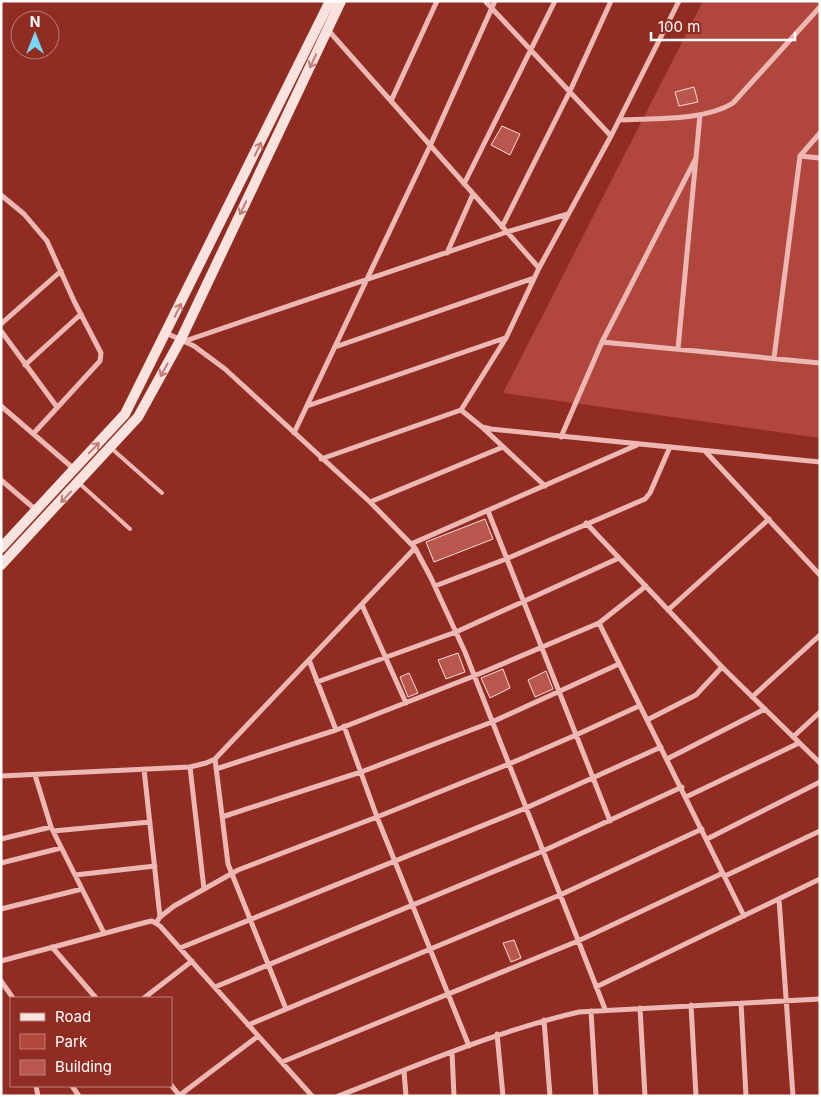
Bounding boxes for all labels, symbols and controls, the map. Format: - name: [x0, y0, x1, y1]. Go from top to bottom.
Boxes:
- north arrow: [10, 10, 60, 60]
- scale bar: [651, 10, 795, 42]
- text: N: [30, 13, 40, 30]
- text: 100 m: [658, 17, 700, 36]
- one-way arrow: [308, 53, 317, 68]
- one-way arrow: [254, 142, 263, 157]
- one-way arrow: [238, 200, 247, 215]
- one-way arrow: [174, 303, 183, 318]
- one-way arrow: [159, 362, 169, 377]
- one-way arrow: [88, 442, 100, 454]
- one-way arrow: [60, 491, 72, 504]
- legend: [10, 997, 172, 1087]
- text: Road: [55, 1007, 91, 1026]
- text: Park: [55, 1032, 88, 1051]
- text: Building: [55, 1057, 112, 1076]

